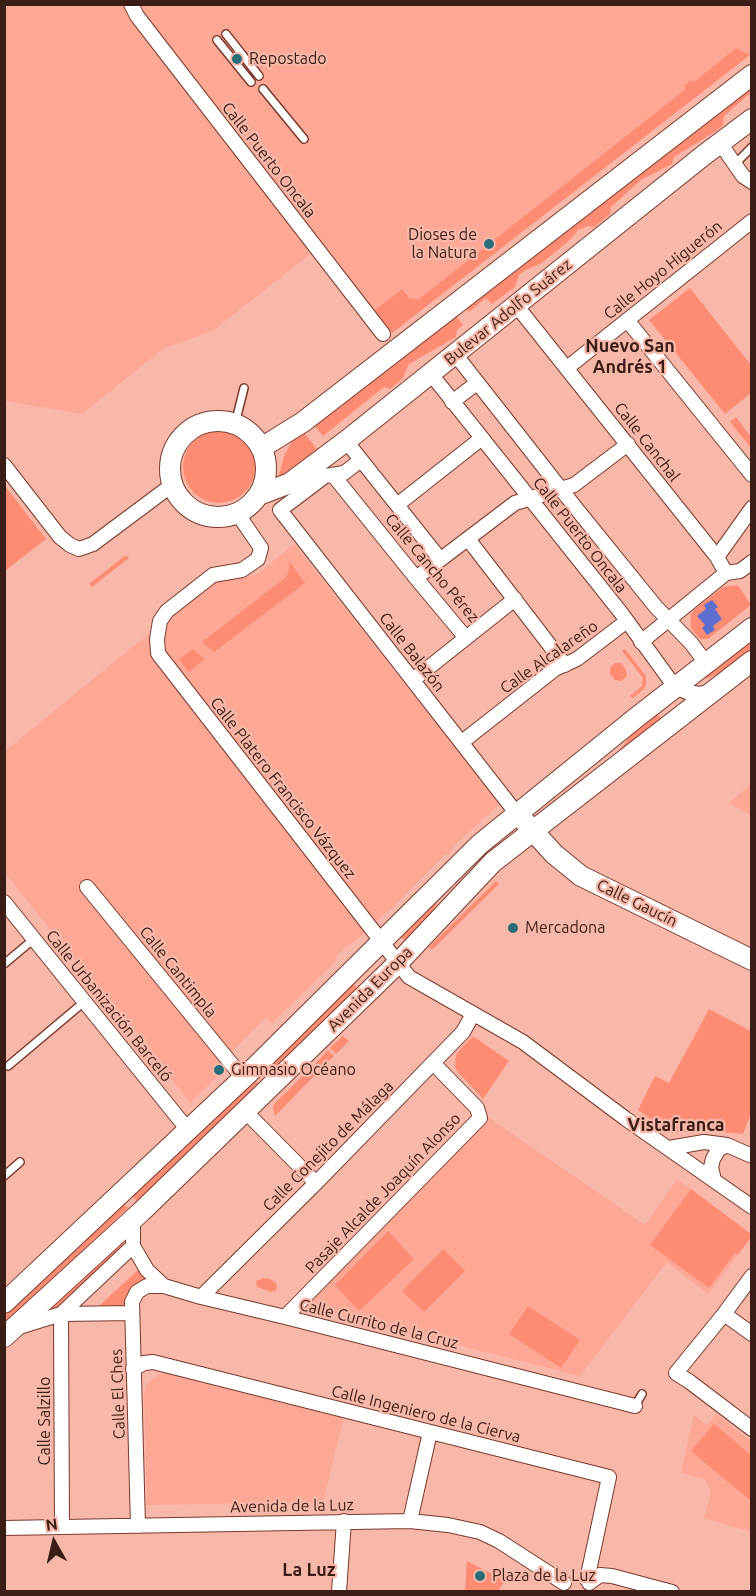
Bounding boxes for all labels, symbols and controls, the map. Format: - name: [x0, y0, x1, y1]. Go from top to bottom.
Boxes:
- place label: Repostado: [249, 49, 327, 69]
- marker: Repostado: [230, 52, 244, 66]
- street label: Calle Puerto Oncala: [218, 98, 320, 222]
- street label: Calle Hoyo Higuerón: [600, 216, 726, 324]
- place label: Dioses de la Natura: [408, 225, 477, 263]
- marker: Dioses de la Natura: [482, 237, 496, 251]
- street label: Bulevar Adolfo Suárez: [440, 255, 576, 369]
- district label: Nuevo San Andrés 1: [585, 335, 675, 378]
- street label: Calle Canchal: [610, 399, 684, 485]
- street label: Calle Puerto Oncala: [529, 473, 631, 597]
- street label: Calle Cancho Pérez: [381, 510, 483, 626]
- street label: Calle Balazón: [375, 608, 449, 696]
- street label: Calle Alcalareño: [496, 616, 602, 698]
- street label: Calle Platero Francisco Vázquez: [206, 693, 360, 883]
- street label: Calle Gaucín: [594, 875, 680, 931]
- place label: Mercadona: [525, 918, 605, 938]
- marker: Mercadona: [506, 921, 520, 935]
- street label: Calle Cantimpla: [135, 922, 221, 1022]
- street label: Calle Urbanización Barceló: [42, 926, 176, 1086]
- street label: Avenida Europa: [324, 943, 416, 1035]
- place label: Gimnasio Océano: [231, 1060, 356, 1080]
- marker: Gimnasio Océano: [212, 1063, 226, 1077]
- street label: Calle Conejito de Málaga: [259, 1077, 397, 1215]
- street label: Pasaje Alcalde Joaquín Alonso: [301, 1109, 465, 1277]
- district label: Vistafranca: [627, 1114, 725, 1136]
- street label: Calle Currito de la Cruz: [297, 1295, 461, 1353]
- street label: Calle El Ches: [107, 1348, 129, 1440]
- street label: Calle Salzillo: [35, 1377, 55, 1465]
- street label: Calle Ingeniero de la Cierva: [330, 1381, 522, 1447]
- street label: Avenida de la Luz: [230, 1495, 354, 1517]
- north arrow: [24, 1512, 84, 1572]
- text: N: [44, 1514, 59, 1534]
- district label: La Luz: [282, 1559, 336, 1581]
- place label: Plaza de la Luz: [492, 1566, 596, 1586]
- marker: Plaza de la Luz: [473, 1569, 487, 1583]

